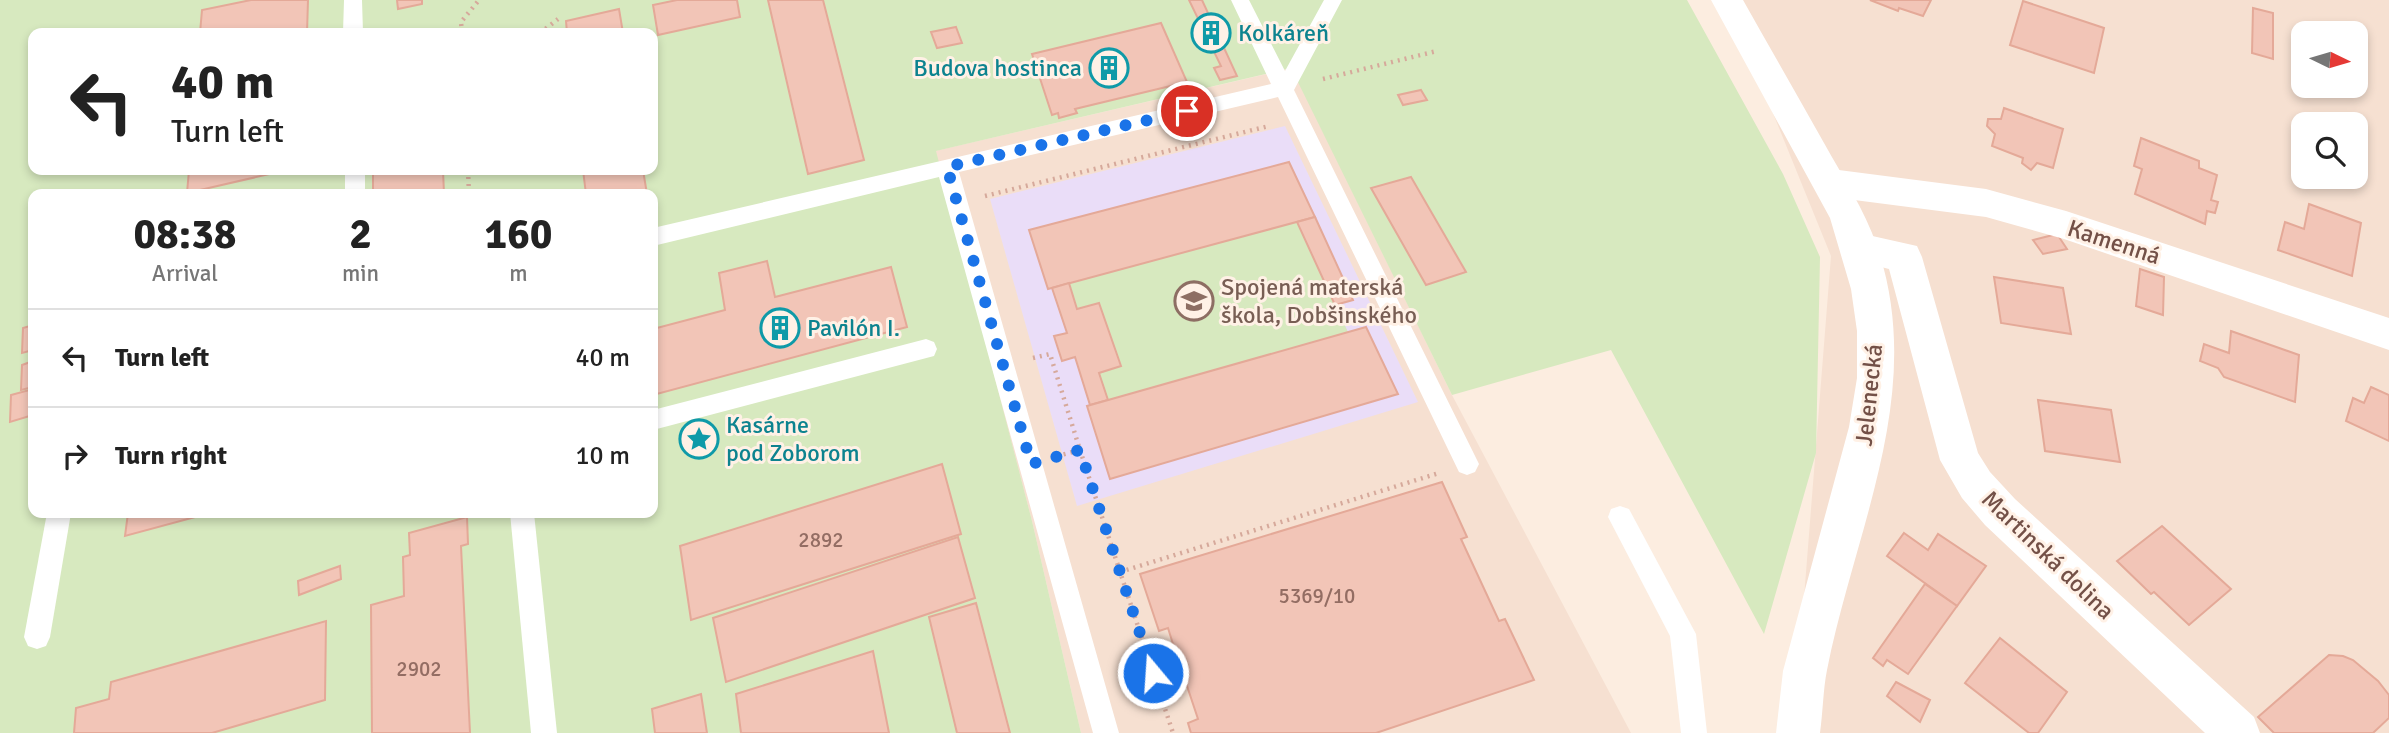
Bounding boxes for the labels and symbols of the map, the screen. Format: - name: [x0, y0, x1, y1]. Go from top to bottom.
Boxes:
- building icon: Kolkáreň: [1190, 12, 1232, 54]
- place label: Kolkáreň: [1238, 18, 1329, 48]
- north arrow: [2291, 21, 2368, 98]
- building icon: Budova hostinca: [1088, 47, 1130, 89]
- place label: Budova hostinca: [913, 53, 1082, 83]
- pin: [1157, 81, 1217, 141]
- street label: Kamenná: [2064, 213, 2164, 271]
- place label: Spojená materská škola, Dobšinského: [1221, 272, 1417, 330]
- school or university icon: Spojená materská škola, Dobšinského: [1173, 280, 1215, 322]
- building icon: Pavilón I.: [759, 307, 801, 349]
- place label: Pavilón I.: [807, 313, 900, 343]
- street label: Jelenecká: [1849, 343, 1889, 447]
- place label: Kasárne pod Zoborom: [726, 410, 860, 468]
- place icon: Kasárne pod Zoborom: [678, 418, 720, 460]
- street label: Martinská dolina: [1975, 484, 2121, 626]
- house number: 2892: [798, 527, 844, 553]
- house number: 5369/10: [1279, 583, 1355, 609]
- position arrow: [1116, 636, 1190, 710]
- house number: 2902: [396, 656, 442, 682]

